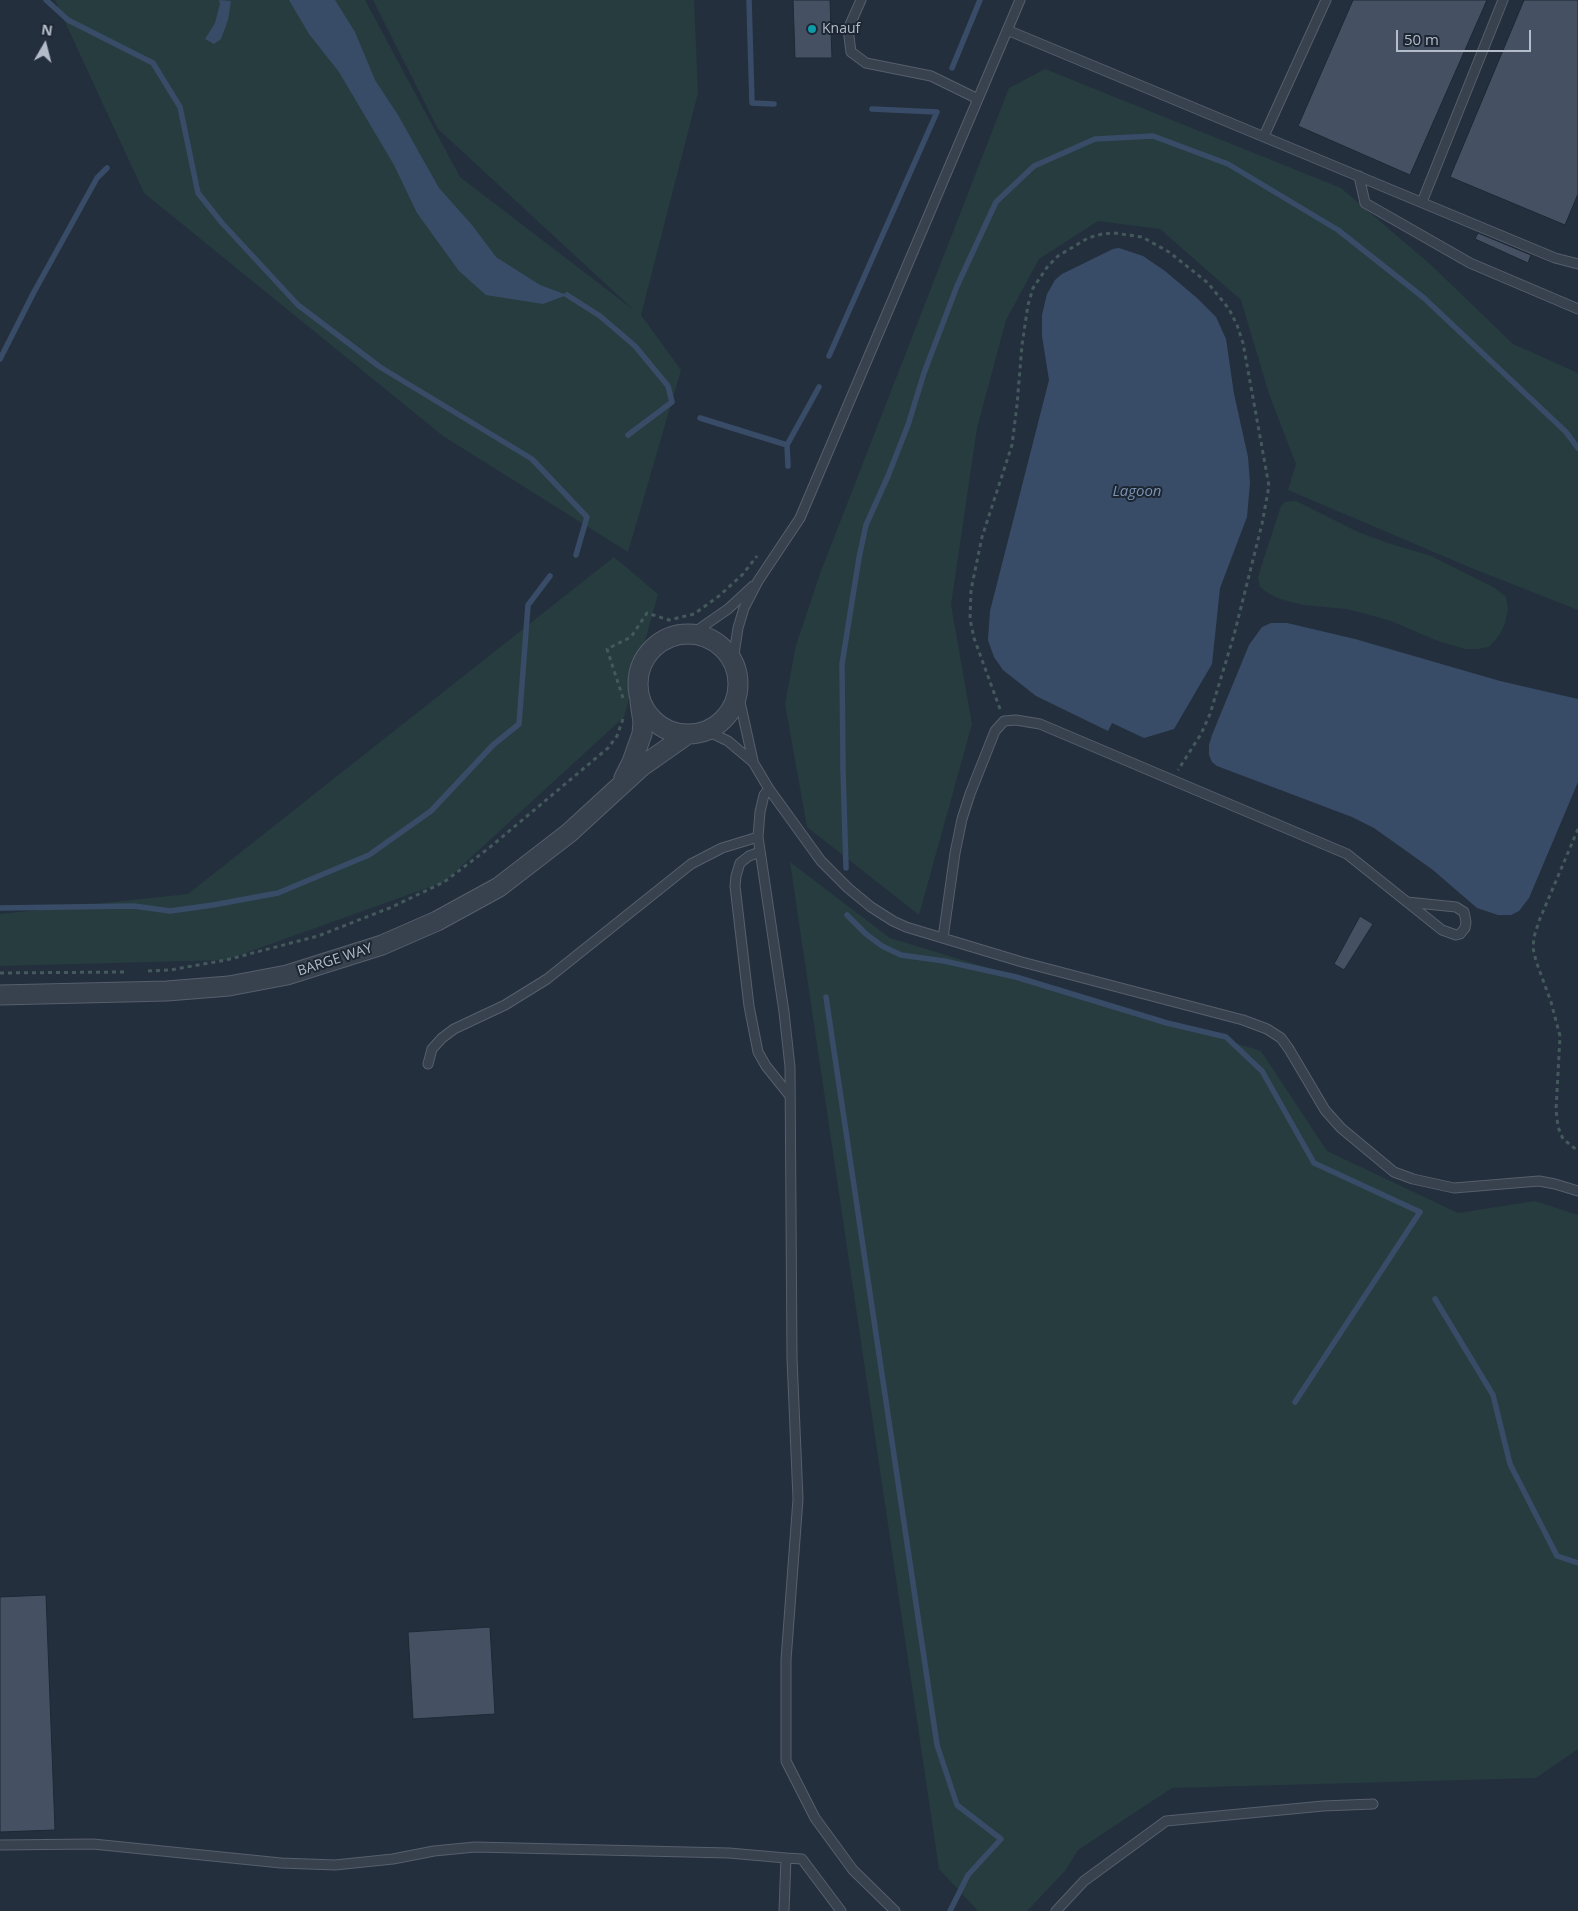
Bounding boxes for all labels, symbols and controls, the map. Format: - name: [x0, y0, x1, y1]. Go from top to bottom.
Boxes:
- text: N: [40, 19, 54, 40]
- north arrow: [20, 20, 70, 70]
- scale bar: [1398, 20, 1533, 52]
- place label: Knauf: [822, 21, 860, 37]
- marker: Knauf: [806, 23, 818, 35]
- text: 50 m: [1404, 29, 1439, 49]
- water label: Lagoon: [1113, 483, 1161, 501]
- street label: BARGE WAY: [295, 940, 375, 980]

